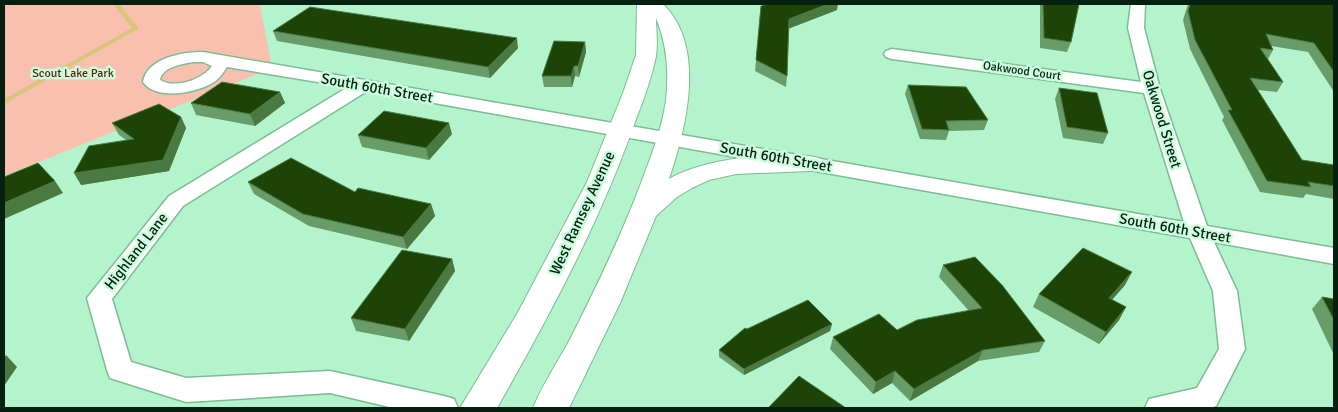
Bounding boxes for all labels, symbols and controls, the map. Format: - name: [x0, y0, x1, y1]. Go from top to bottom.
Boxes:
- street label: Oakwood Court: [982, 58, 1062, 84]
- park label: Scout Lake Park: [32, 66, 114, 81]
- street label: Oakwood Street: [1139, 68, 1185, 170]
- street label: South 60th Street: [320, 69, 434, 107]
- street label: South 60th Street: [719, 138, 833, 176]
- street label: West Ramsey Avenue: [545, 148, 619, 278]
- street label: Highland Lane: [100, 209, 172, 293]
- street label: South 60th Street: [1118, 209, 1232, 247]

